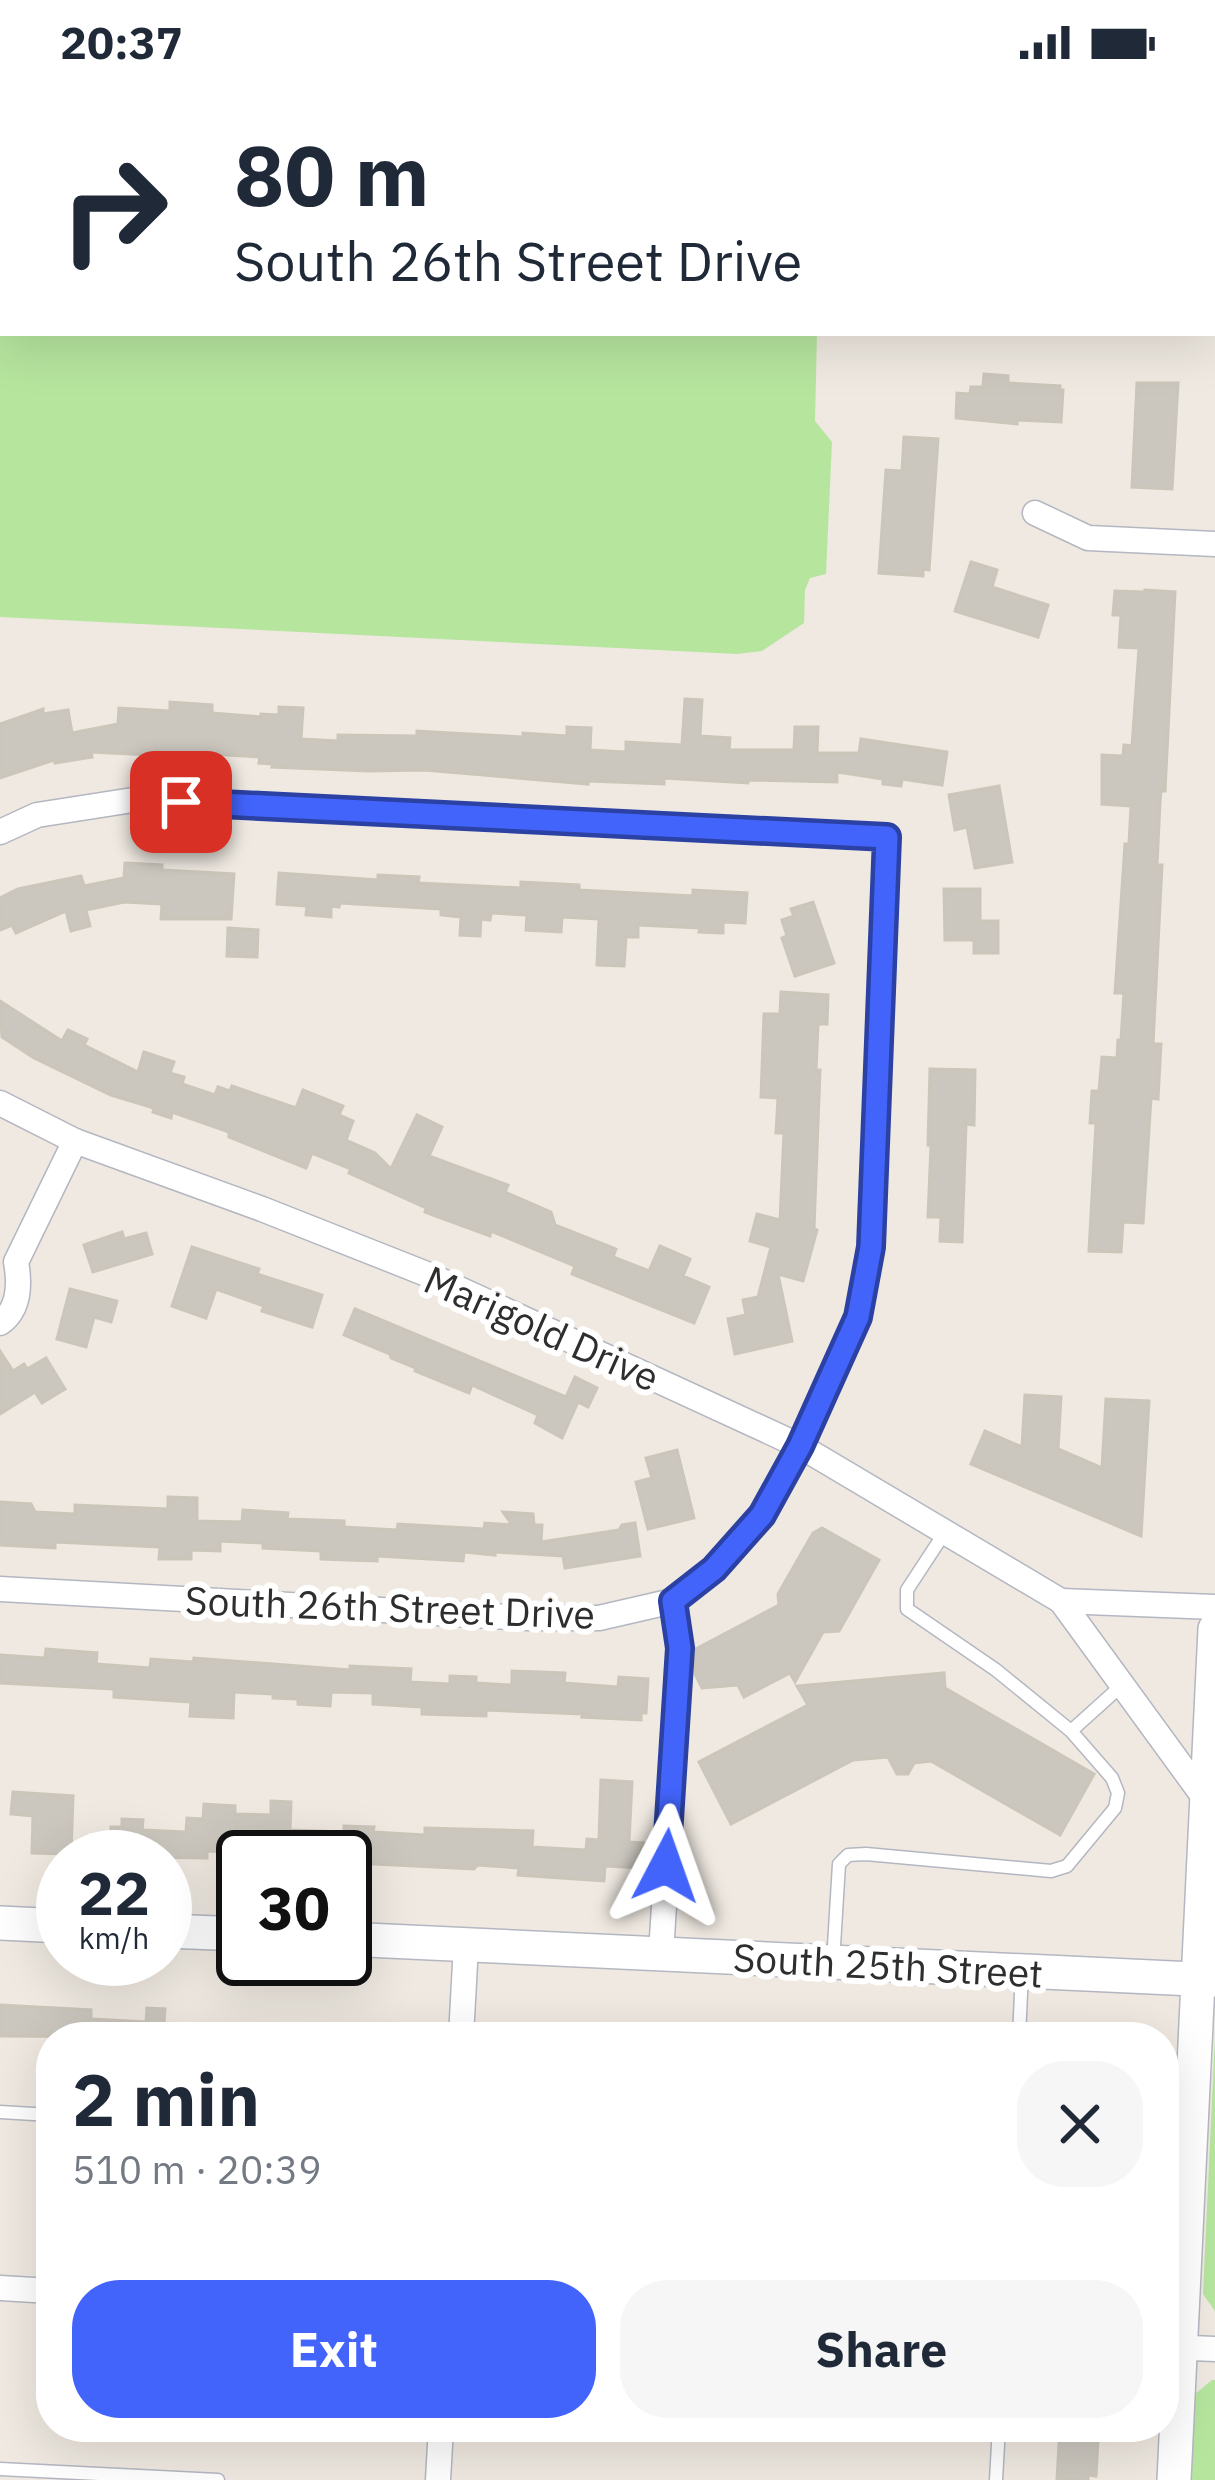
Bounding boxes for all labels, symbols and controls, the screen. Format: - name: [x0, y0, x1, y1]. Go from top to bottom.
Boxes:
- text: 20:37: [60, 13, 183, 71]
- text: 80 m: [234, 120, 430, 229]
- icon: right: [36, 132, 192, 288]
- text: South 26th Street Drive: [234, 226, 802, 296]
- pin: [130, 751, 232, 853]
- icon: arrive: [148, 769, 214, 835]
- street label: Marigold Drive: [417, 1254, 667, 1402]
- street label: South 26th Street Drive: [184, 1574, 596, 1640]
- position arrow: [603, 1803, 729, 1929]
- speed limit sign: 30: [216, 1830, 372, 1986]
- text: 22: [78, 1853, 150, 1932]
- text: km/h: [79, 1918, 149, 1957]
- street label: South 25th Street: [732, 1931, 1044, 1999]
- text: 2 min: [72, 2052, 260, 2146]
- button: close: [1017, 2061, 1143, 2187]
- text: 510 m · 20:39: [72, 2144, 322, 2195]
- button: Exit: [72, 2280, 596, 2418]
- button: Share: [620, 2280, 1143, 2418]

